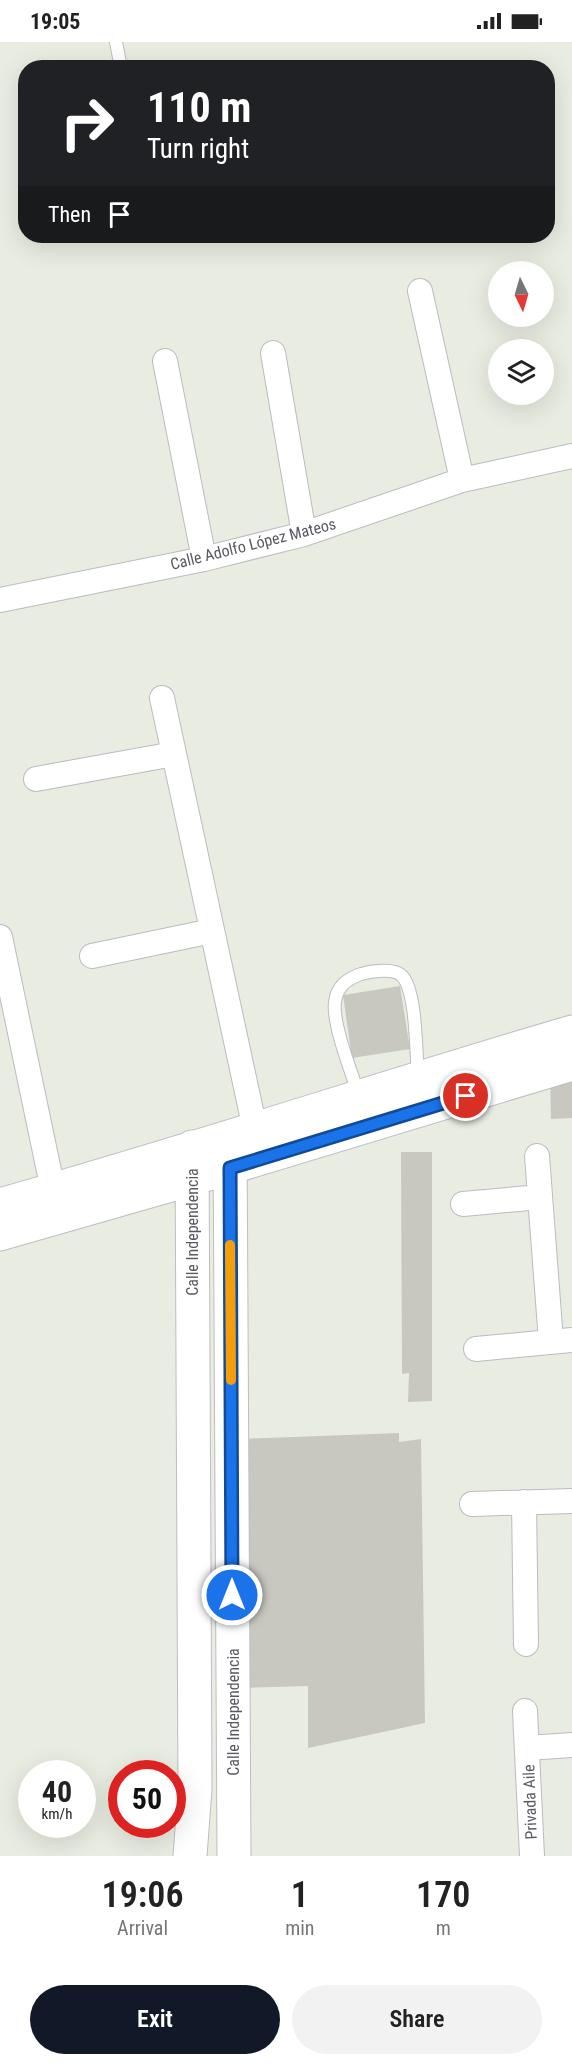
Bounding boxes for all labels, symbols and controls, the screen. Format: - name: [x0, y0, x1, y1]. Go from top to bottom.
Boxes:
- text: 19:05: [30, 9, 81, 34]
- text: 110 m: [147, 83, 252, 132]
- icon: right: [48, 84, 126, 162]
- text: Turn right: [147, 133, 249, 165]
- icon: arrive: [103, 198, 136, 231]
- text: Then: [48, 202, 91, 227]
- north arrow: [488, 261, 554, 327]
- map controls: [488, 261, 554, 405]
- button: layers: [488, 339, 554, 405]
- street label: Calle Adolfo López Mateos: [168, 514, 338, 574]
- pin: [440, 1070, 491, 1121]
- icon: arrive: [449, 1079, 482, 1112]
- street label: Calle Independencia: [183, 1168, 202, 1296]
- position arrow: [200, 1563, 264, 1627]
- street label: Calle Independencia: [224, 1648, 243, 1776]
- speed limit sign: 50: [108, 1760, 186, 1838]
- street label: Privada Aile: [519, 1764, 541, 1840]
- text: 40: [42, 1774, 72, 1809]
- text: km/h: [42, 1805, 72, 1823]
- text: 19:06: [102, 1874, 184, 1916]
- text: 1: [291, 1874, 309, 1916]
- text: 170: [416, 1874, 470, 1916]
- text: Arrival: [117, 1916, 168, 1940]
- text: min: [285, 1916, 314, 1940]
- text: m: [436, 1916, 451, 1940]
- button: Exit: [30, 1985, 280, 2054]
- button: Share: [292, 1985, 542, 2054]

